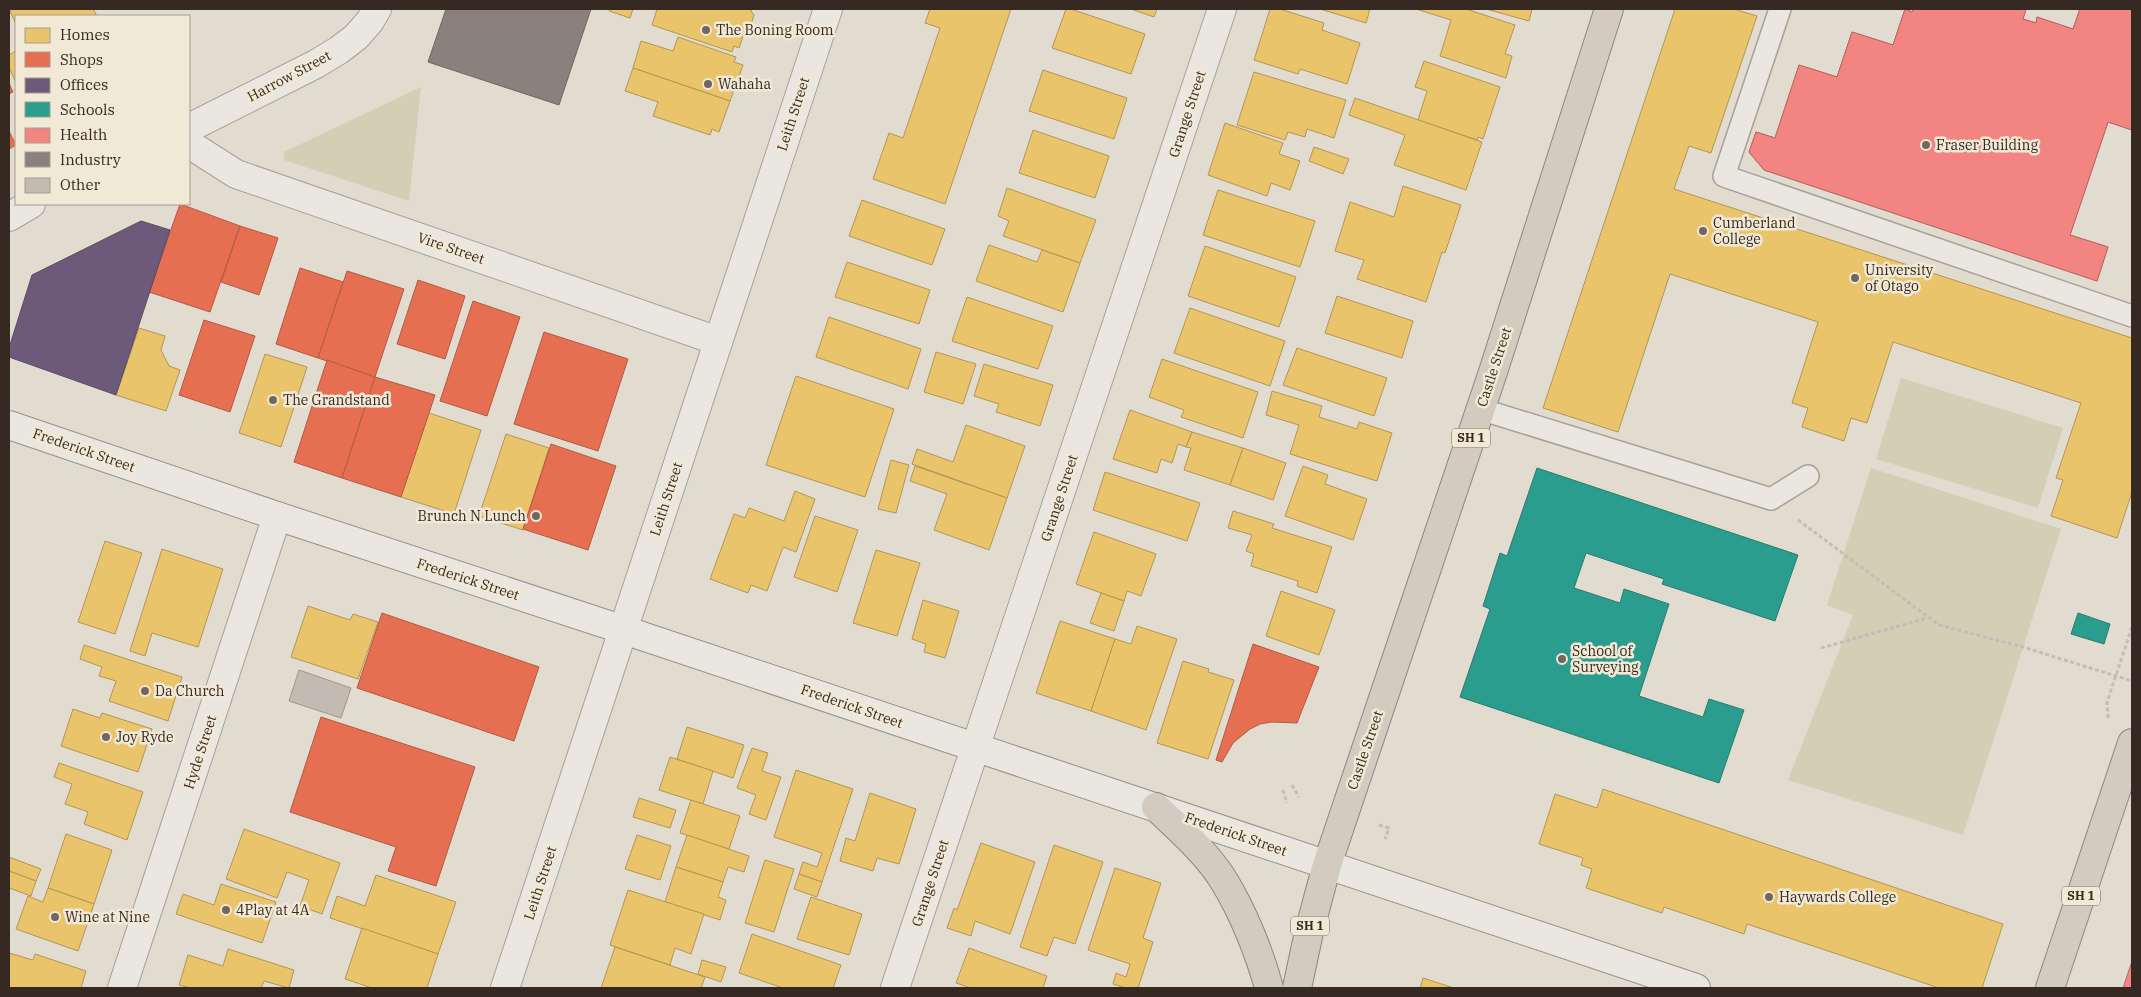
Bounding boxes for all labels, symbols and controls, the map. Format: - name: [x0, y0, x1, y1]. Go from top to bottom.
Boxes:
- legend: [15, 15, 190, 205]
- place label: The Boning Room: [716, 21, 834, 39]
- marker: The Boning Room: [700, 24, 712, 36]
- text: Homes: [60, 25, 110, 44]
- street label: Harrow Street: [244, 46, 334, 106]
- text: Shops: [60, 50, 103, 69]
- street label: Grange Street: [1164, 68, 1210, 160]
- text: Offices: [60, 75, 108, 94]
- place label: Wahaha: [718, 75, 771, 93]
- street label: Leith Street: [773, 75, 813, 153]
- marker: Wahaha: [702, 78, 714, 90]
- text: Schools: [60, 100, 115, 119]
- text: Health: [60, 125, 107, 144]
- place label: Fraser Building: [1936, 136, 2038, 154]
- marker: Fraser Building: [1920, 139, 1932, 151]
- text: Industry: [60, 150, 121, 169]
- text: Other: [60, 175, 100, 194]
- place label: Cumberland College: [1713, 214, 1796, 248]
- marker: Cumberland College: [1697, 225, 1709, 237]
- street label: Vire Street: [415, 228, 487, 268]
- place label: University of Otago: [1865, 261, 1934, 295]
- marker: University of Otago: [1849, 272, 1861, 284]
- street label: Castle Street: [1473, 325, 1515, 409]
- place label: The Grandstand: [283, 391, 390, 409]
- marker: The Grandstand: [267, 394, 279, 406]
- street label: Frederick Street: [31, 424, 137, 476]
- road number: SH 1: [1452, 428, 1490, 448]
- street label: Grange Street: [1036, 452, 1082, 544]
- street label: Leith Street: [646, 460, 686, 538]
- place label: Brunch N Lunch: [417, 507, 526, 525]
- marker: Brunch N Lunch: [530, 510, 542, 522]
- street label: Frederick Street: [414, 554, 522, 604]
- place label: School of Surveying: [1572, 642, 1639, 676]
- marker: School of Surveying: [1556, 653, 1568, 665]
- street label: Frederick Street: [799, 680, 905, 732]
- place label: Da Church: [155, 682, 225, 700]
- marker: Da Church: [139, 685, 151, 697]
- street label: Castle Street: [1343, 708, 1387, 792]
- street label: Hyde Street: [180, 713, 220, 791]
- place label: Joy Ryde: [116, 728, 174, 746]
- marker: Joy Ryde: [100, 731, 112, 743]
- street label: Frederick Street: [1183, 808, 1289, 860]
- street label: Grange Street: [907, 837, 953, 929]
- street label: Leith Street: [520, 844, 560, 922]
- road number: SH 1: [2062, 886, 2100, 906]
- place label: Haywards College: [1779, 888, 1896, 906]
- marker: Haywards College: [1763, 891, 1775, 903]
- place label: 4Play at 4A: [236, 901, 310, 919]
- marker: 4Play at 4A: [220, 904, 232, 916]
- place label: Wine at Nine: [65, 908, 150, 926]
- marker: Wine at Nine: [49, 911, 61, 923]
- road number: SH 1: [1291, 916, 1329, 936]

